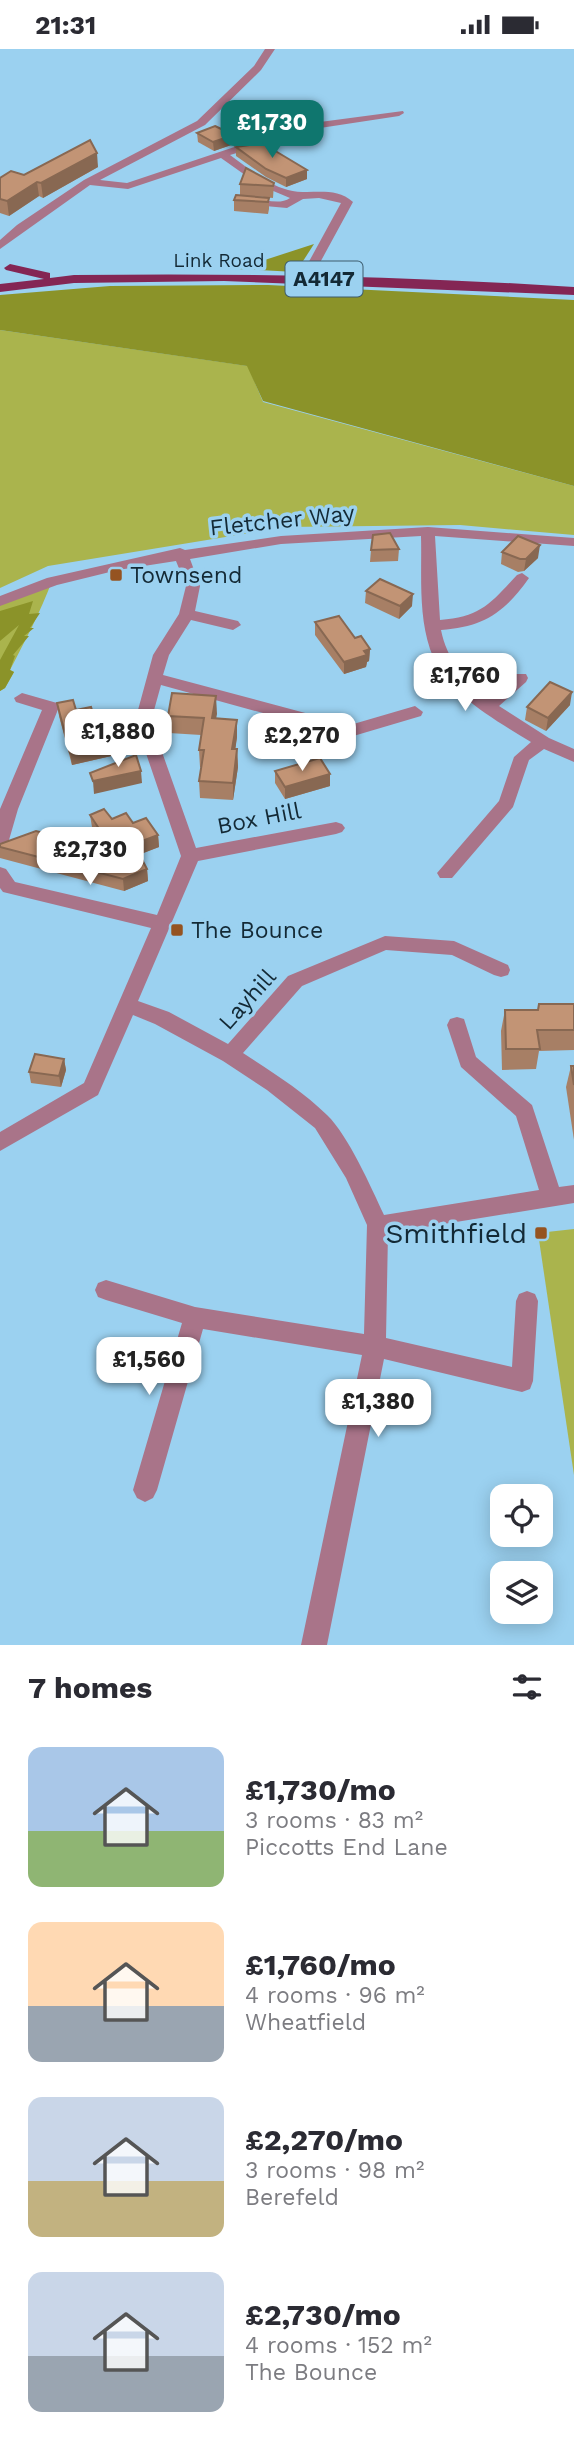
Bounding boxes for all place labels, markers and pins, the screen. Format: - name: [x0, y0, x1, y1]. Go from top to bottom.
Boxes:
- pin: £1,730: [215, 101, 329, 160]
- place label: Townsend: [130, 562, 242, 589]
- marker: Townsend: [108, 567, 124, 583]
- pin: £1,760: [408, 653, 522, 713]
- pin: £1,880: [61, 709, 175, 769]
- pin: £2,270: [245, 713, 359, 773]
- pin: £2,730: [33, 827, 147, 887]
- place label: The Bounce: [191, 917, 323, 944]
- marker: The Bounce: [169, 922, 185, 938]
- place label: Smithfield: [385, 1217, 527, 1250]
- marker: Smithfield: [533, 1225, 549, 1241]
- pin: £1,560: [92, 1337, 206, 1397]
- pin: £1,380: [321, 1379, 435, 1439]

